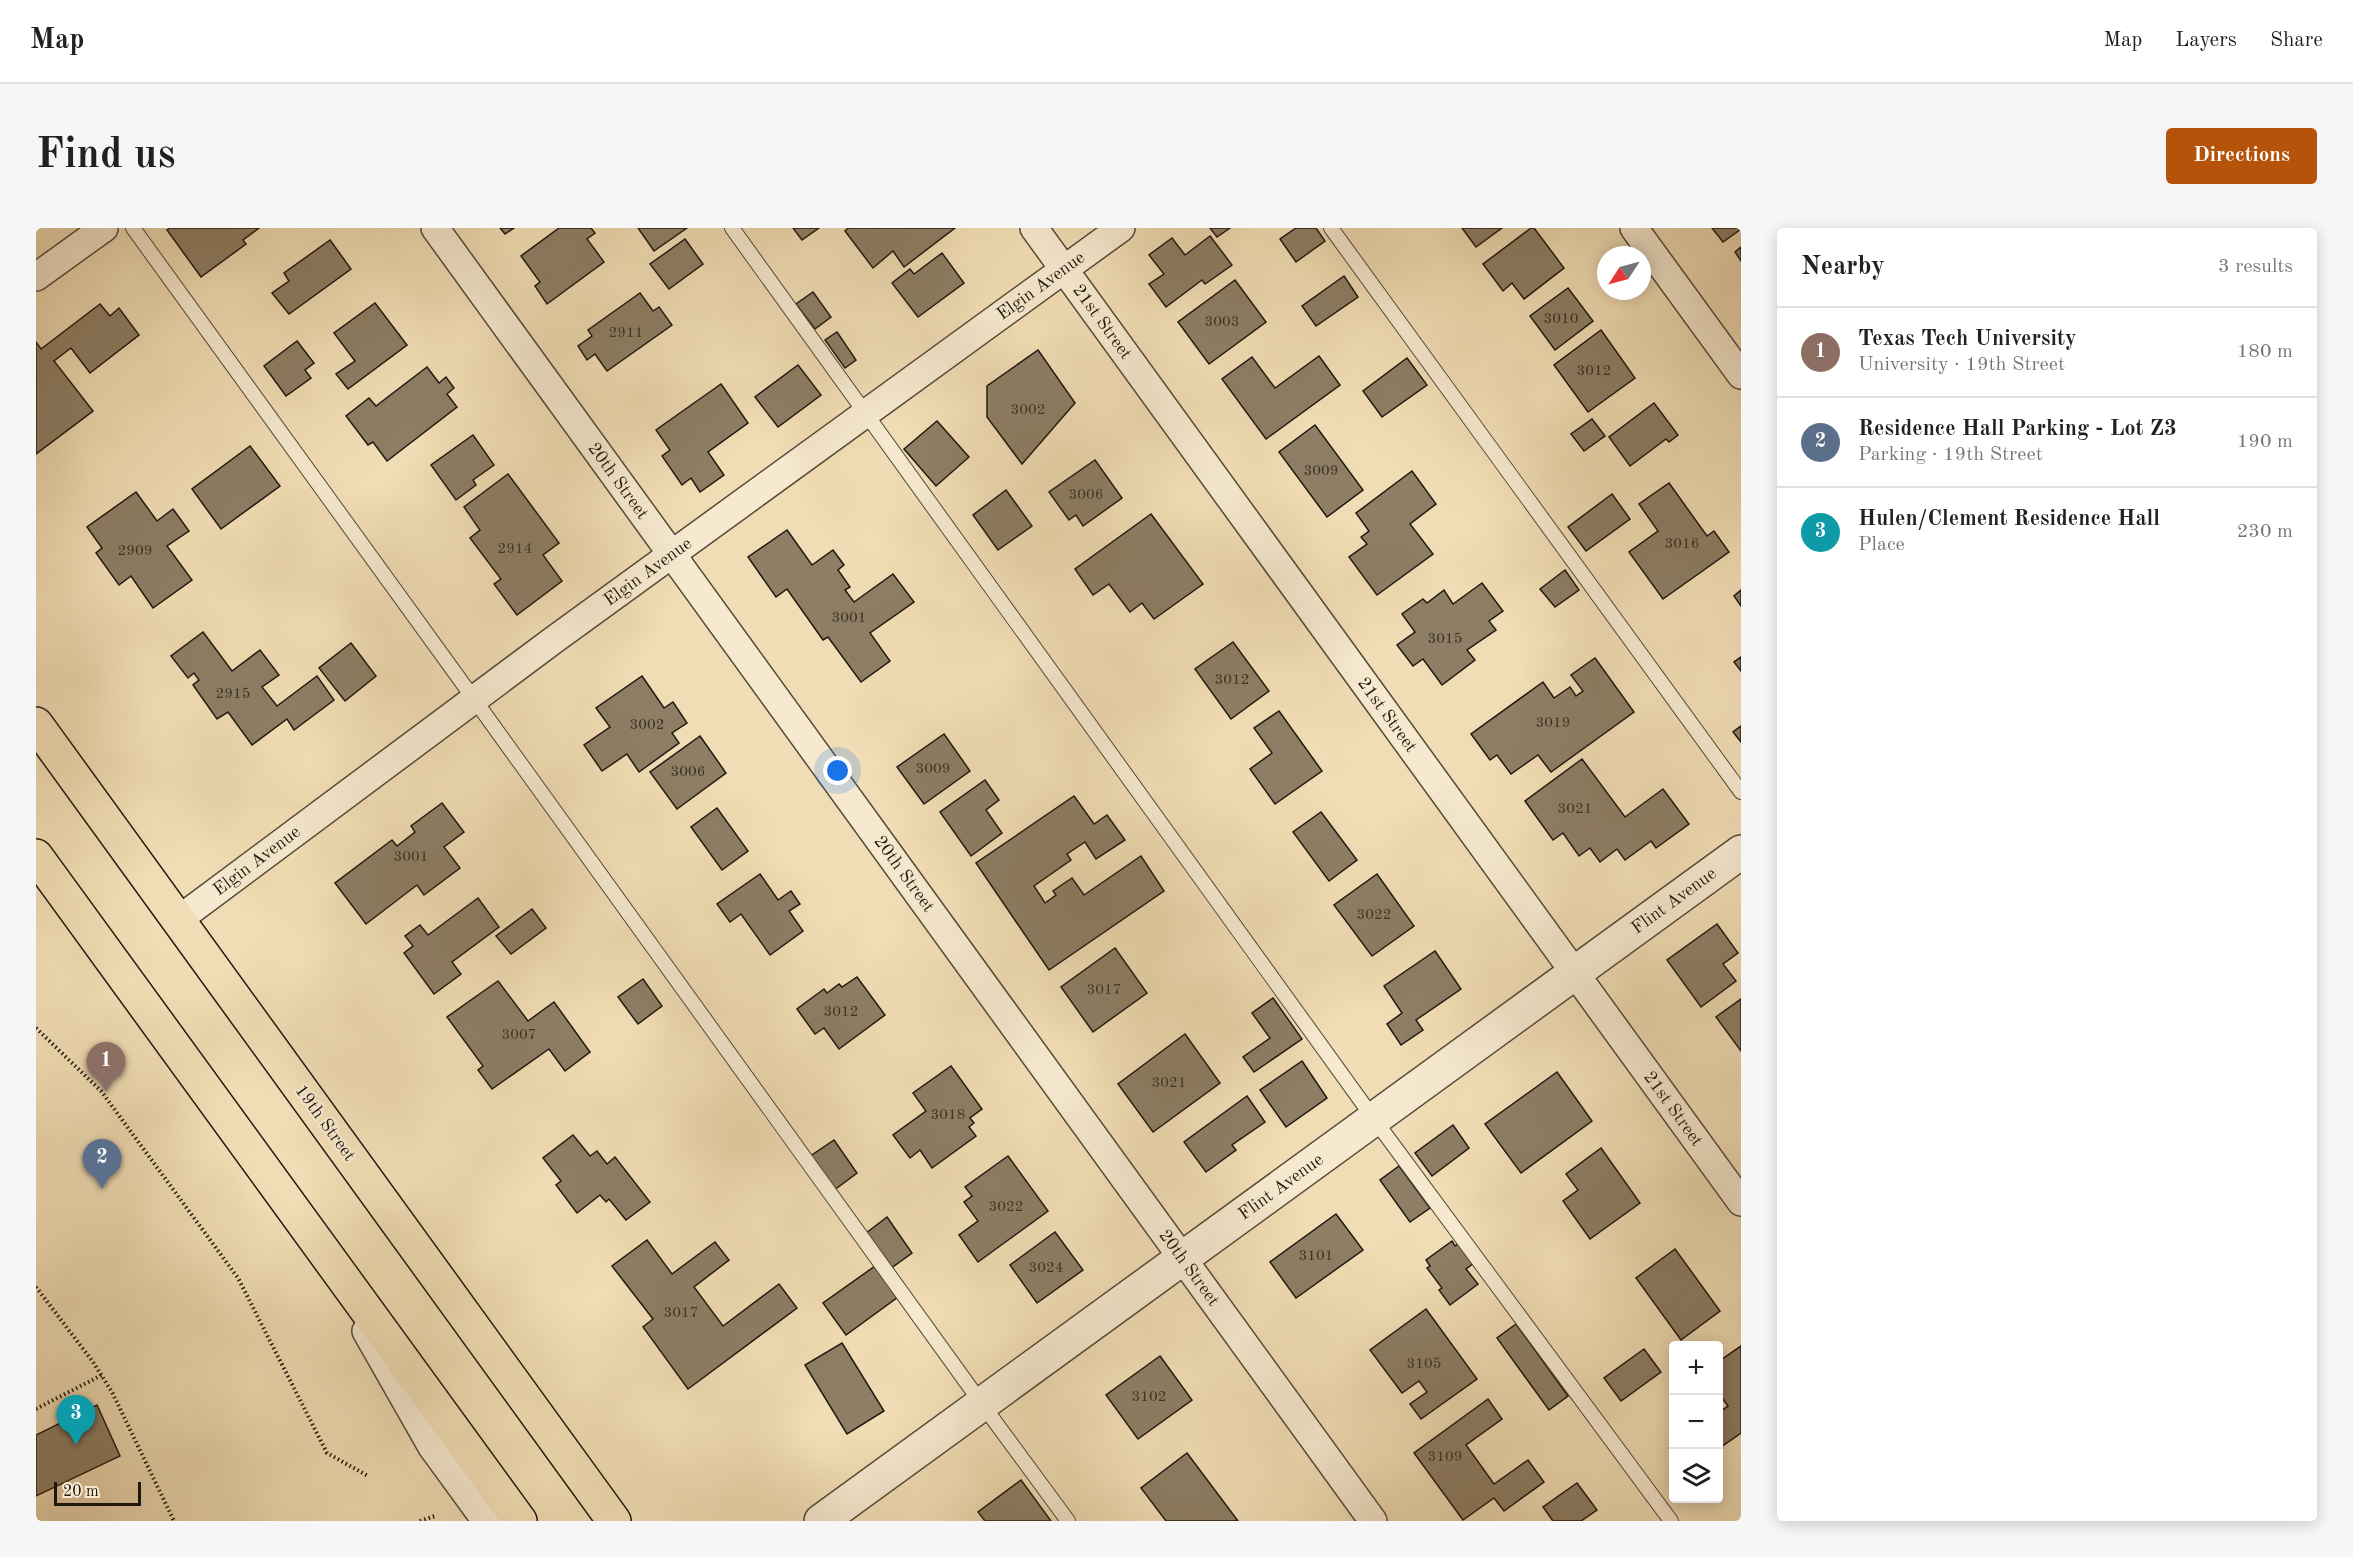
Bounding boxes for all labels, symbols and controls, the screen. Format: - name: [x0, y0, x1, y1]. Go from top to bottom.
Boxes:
- text: Map: [30, 27, 84, 55]
- text: Map: [2103, 30, 2142, 51]
- text: Layers: [2175, 30, 2237, 51]
- text: Share: [2270, 30, 2323, 51]
- button: Directions: [2166, 128, 2317, 184]
- text: Find us: [36, 135, 175, 177]
- north arrow: [1597, 246, 1651, 300]
- street label: Elgin Avenue: [994, 248, 1088, 324]
- text: Nearby: [1801, 254, 1885, 280]
- text: 3 results: [2218, 257, 2293, 277]
- street label: 21st Street: [1069, 281, 1135, 363]
- house number: 3010: [1544, 312, 1578, 327]
- house number: 3003: [1205, 315, 1239, 330]
- house number: 2911: [609, 326, 643, 341]
- text: Texas Tech University: [1858, 328, 2077, 350]
- text: 1: [1815, 342, 1826, 362]
- text: 180 m: [2237, 342, 2293, 362]
- text: University · 19th Street: [1858, 355, 2065, 375]
- house number: 3012: [1577, 364, 1611, 379]
- house number: 3002: [1011, 403, 1045, 418]
- text: Residence Hall Parking - Lot Z3: [1858, 418, 2177, 440]
- text: 2: [1815, 432, 1826, 452]
- text: 190 m: [2237, 432, 2293, 452]
- street label: 20th Street: [584, 439, 652, 523]
- text: Parking · 19th Street: [1858, 445, 2043, 465]
- house number: 3009: [1304, 464, 1338, 479]
- house number: 3006: [1069, 488, 1103, 503]
- text: Hulen/Clement Residence Hall: [1858, 508, 2160, 530]
- text: 3: [1815, 522, 1826, 542]
- text: 230 m: [2237, 522, 2293, 542]
- street label: Elgin Avenue: [601, 534, 695, 610]
- text: Place: [1858, 535, 1905, 555]
- house number: 3016: [1665, 537, 1699, 552]
- house number: 2914: [498, 542, 532, 557]
- house number: 2909: [118, 544, 152, 559]
- house number: 3001: [832, 611, 866, 626]
- house number: 3015: [1428, 632, 1462, 647]
- house number: 3012: [1215, 673, 1249, 688]
- street label: 21st Street: [1354, 674, 1420, 756]
- house number: 2915: [216, 687, 250, 702]
- house number: 3019: [1536, 716, 1570, 731]
- house number: 3002: [630, 718, 664, 733]
- your location: [823, 756, 852, 785]
- house number: 3009: [916, 762, 950, 777]
- house number: 3006: [671, 765, 705, 780]
- house number: 3021: [1558, 802, 1592, 817]
- street label: Elgin Avenue: [210, 823, 304, 899]
- street label: 20th Street: [870, 832, 938, 916]
- house number: 3001: [394, 850, 428, 865]
- street label: Flint Avenue: [1628, 864, 1720, 938]
- house number: 3022: [1357, 908, 1391, 923]
- house number: 3017: [1087, 983, 1121, 998]
- house number: 3012: [824, 1005, 858, 1020]
- house number: 3007: [502, 1028, 536, 1043]
- pin: 1: [86, 1042, 126, 1092]
- street label: 21st Street: [1640, 1068, 1706, 1150]
- house number: 3021: [1152, 1076, 1186, 1091]
- street label: 19th Street: [291, 1081, 359, 1165]
- house number: 3018: [931, 1108, 965, 1123]
- pin: 2: [82, 1140, 122, 1189]
- street label: Flint Avenue: [1235, 1150, 1327, 1224]
- house number: 3022: [989, 1200, 1023, 1215]
- street label: 20th Street: [1155, 1226, 1223, 1310]
- house number: 3101: [1299, 1249, 1333, 1264]
- house number: 3024: [1029, 1261, 1063, 1276]
- house number: 3017: [664, 1306, 698, 1321]
- map controls: [1669, 1341, 1723, 1503]
- button: +: [1669, 1341, 1723, 1395]
- house number: 3105: [1407, 1357, 1441, 1372]
- house number: 3102: [1132, 1390, 1166, 1405]
- button: −: [1669, 1395, 1723, 1449]
- pin: 3: [56, 1396, 96, 1445]
- button: layers: [1669, 1449, 1723, 1503]
- house number: 3109: [1428, 1450, 1462, 1465]
- scale bar: [54, 1479, 141, 1506]
- text: 20 m: [63, 1484, 99, 1500]

